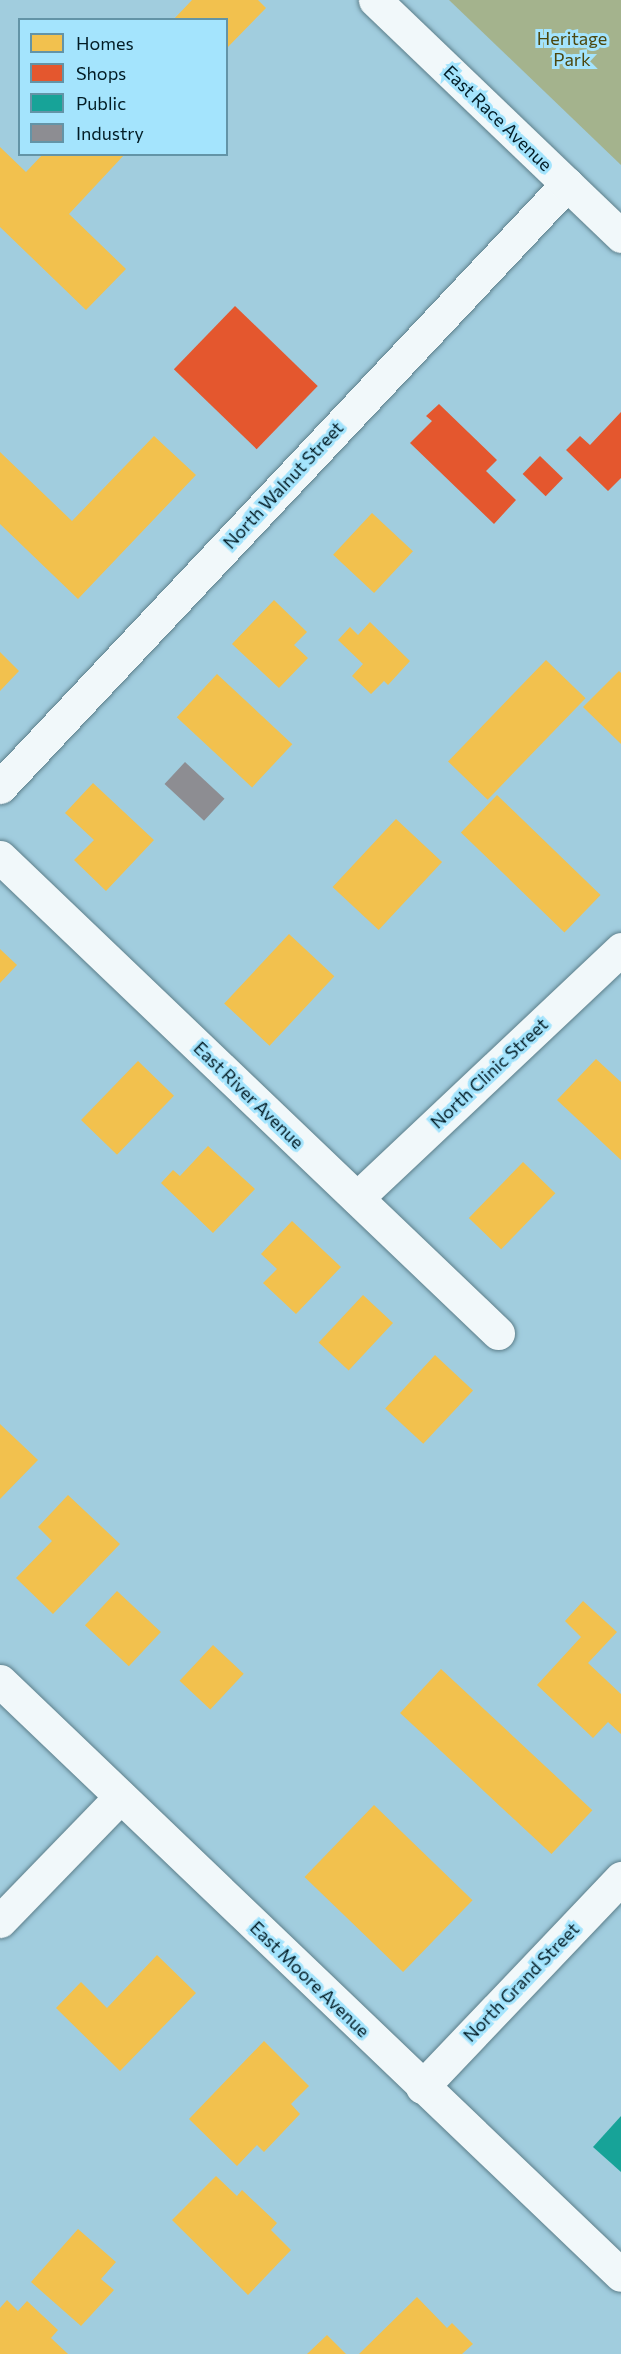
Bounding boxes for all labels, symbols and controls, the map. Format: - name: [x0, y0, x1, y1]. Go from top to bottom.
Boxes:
- legend: [18, 18, 228, 156]
- park label: Heritage Park: [537, 28, 607, 70]
- text: Homes: [76, 32, 134, 54]
- street label: East Race Avenue: [439, 61, 557, 175]
- text: Shops: [76, 62, 126, 84]
- text: Public: [76, 92, 126, 114]
- text: Industry: [76, 122, 144, 144]
- street label: North Walnut Street: [218, 417, 348, 553]
- street label: North Clinic Street: [426, 1013, 552, 1133]
- street label: East River Avenue: [189, 1037, 309, 1153]
- street label: East Moore Avenue: [246, 1916, 374, 2042]
- street label: North Grand Street: [459, 1918, 583, 2046]

